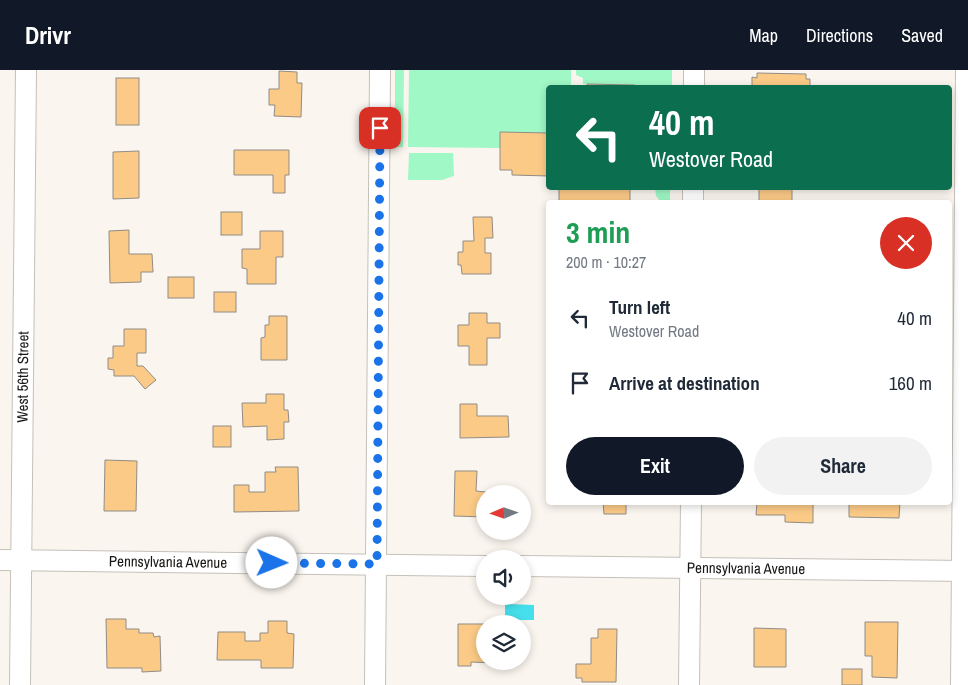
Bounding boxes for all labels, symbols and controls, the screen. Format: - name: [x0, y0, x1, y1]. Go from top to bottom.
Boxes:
- text: Drivr: [25, 19, 71, 51]
- text: Map: [749, 23, 778, 48]
- text: Directions: [806, 23, 873, 48]
- text: Saved: [901, 23, 943, 48]
- text: 40 m: [649, 99, 714, 146]
- icon: left: [566, 105, 631, 170]
- pin: [359, 107, 401, 149]
- icon: arrive: [366, 114, 394, 142]
- text: Westover Road: [649, 144, 773, 174]
- text: 3 min: [566, 212, 630, 252]
- button: close: [880, 217, 932, 269]
- text: 200 m · 10:27: [566, 251, 646, 273]
- text: Turn left: [609, 294, 670, 320]
- icon: left: [566, 304, 594, 332]
- text: 40 m: [897, 305, 932, 331]
- text: Westover Road: [609, 320, 699, 342]
- street label: West 56th Street: [12, 331, 33, 423]
- icon: arrive: [566, 369, 594, 397]
- text: Arrive at destination: [609, 370, 760, 396]
- text: 160 m: [889, 370, 932, 396]
- button: Exit: [566, 437, 744, 495]
- button: Share: [754, 437, 932, 495]
- north arrow: [476, 485, 531, 540]
- map controls: [476, 485, 531, 670]
- position arrow: [245, 536, 297, 588]
- street label: Pennsylvania Avenue: [109, 550, 227, 573]
- button: sound: [476, 550, 531, 605]
- street label: Pennsylvania Avenue: [687, 557, 805, 579]
- button: layers: [476, 615, 531, 670]

